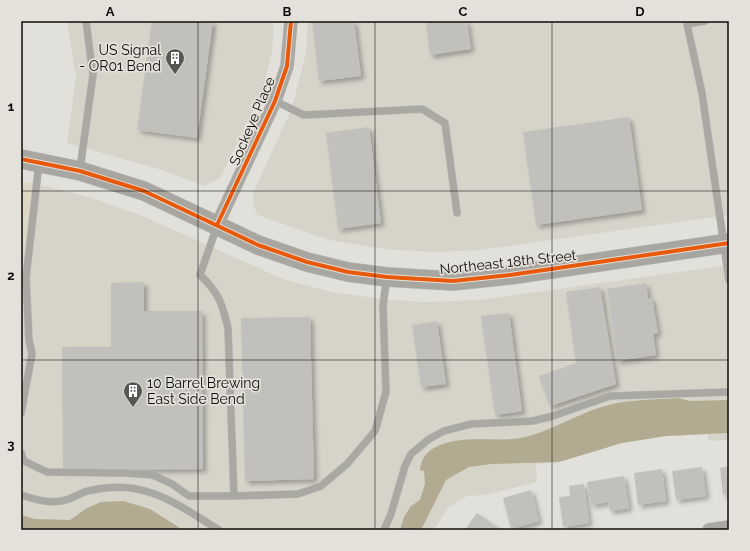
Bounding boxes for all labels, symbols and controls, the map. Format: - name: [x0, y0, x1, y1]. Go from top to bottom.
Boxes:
- text: A: [106, 4, 115, 19]
- text: B: [283, 4, 292, 19]
- text: C: [459, 4, 468, 19]
- text: D: [635, 4, 645, 19]
- place label: US Signal - OR01 Bend: [79, 42, 161, 74]
- building icon: US Signal - OR01 Bend: [164, 47, 186, 75]
- street label: Sockeye Place: [226, 74, 278, 168]
- text: 1: [8, 99, 15, 114]
- street label: Northeast 18th Street: [439, 247, 577, 277]
- text: 2: [7, 268, 15, 283]
- place label: 10 Barrel Brewing East Side Bend: [147, 375, 260, 407]
- building icon: 10 Barrel Brewing East Side Bend: [122, 380, 144, 408]
- text: 3: [7, 437, 15, 452]

